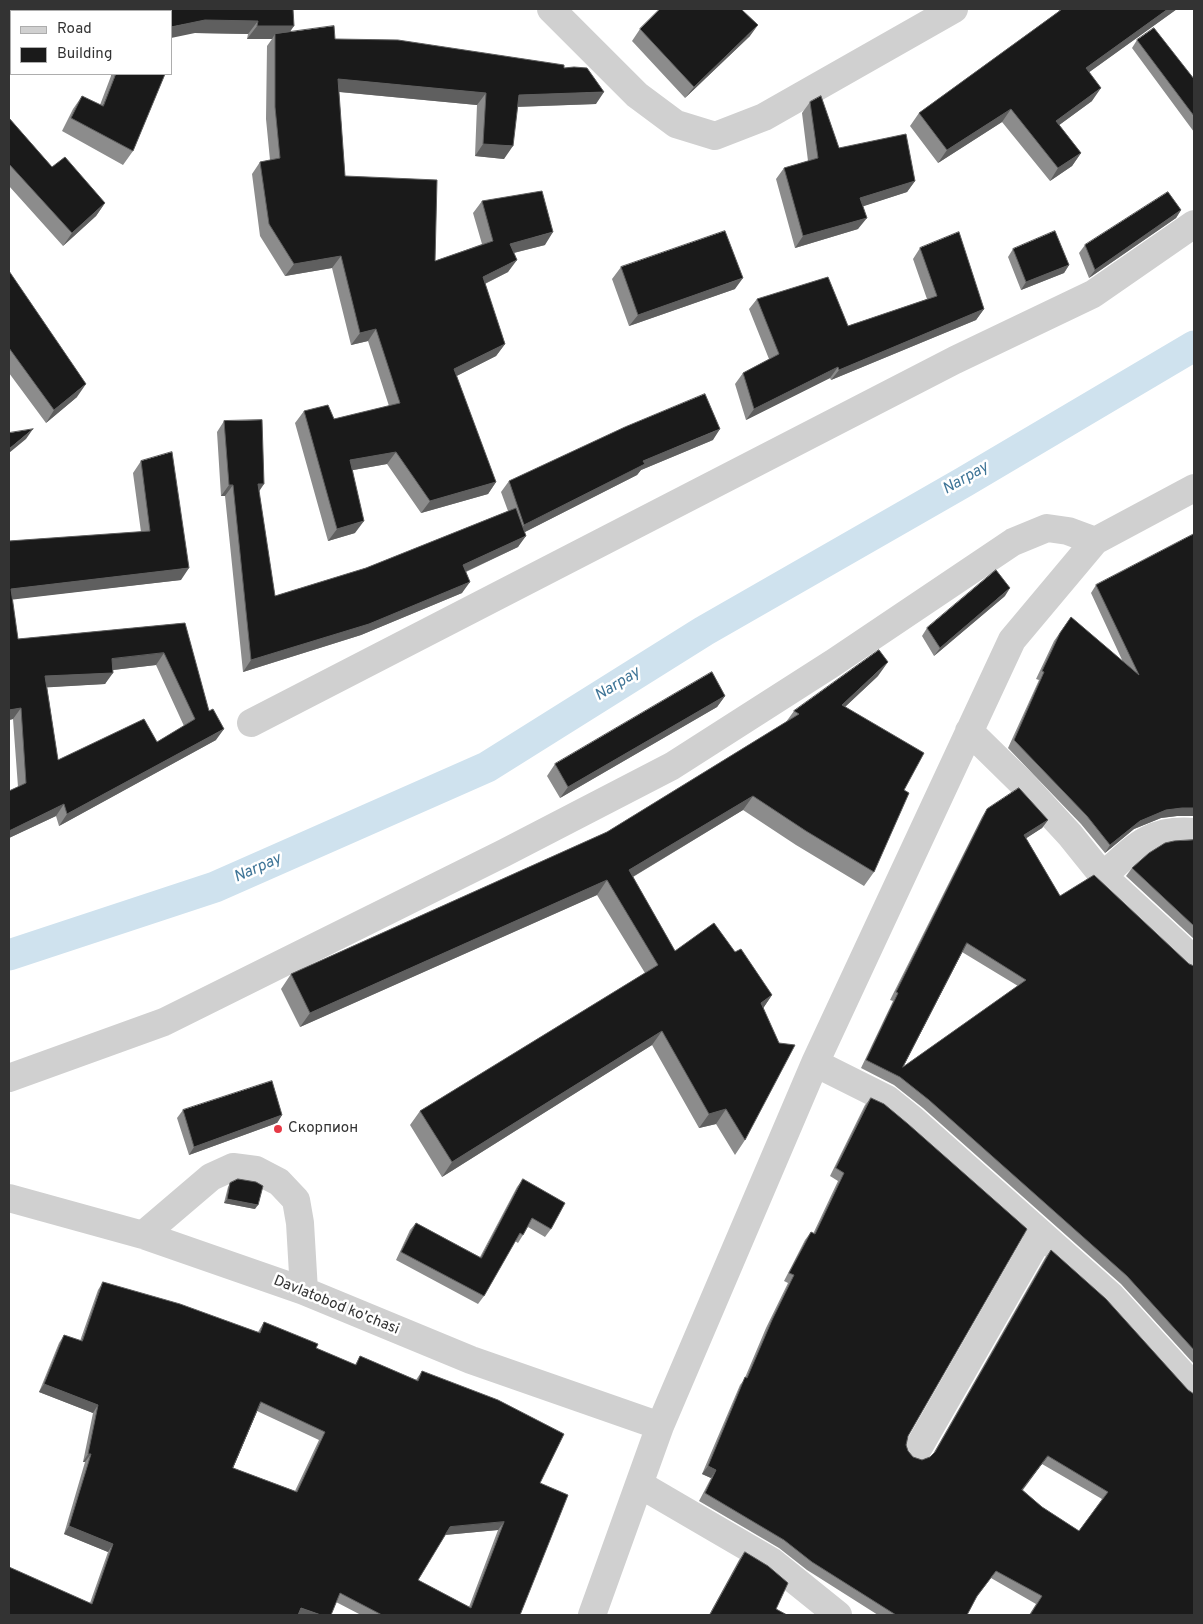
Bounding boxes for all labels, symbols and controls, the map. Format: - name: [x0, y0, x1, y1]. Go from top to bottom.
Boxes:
- legend: [10, 10, 172, 75]
- text: Road: [57, 20, 92, 39]
- text: Building: [57, 45, 112, 64]
- water label: Narpay: [940, 458, 992, 500]
- water label: Narpay: [592, 664, 644, 706]
- water label: Narpay: [231, 850, 285, 888]
- place label: Скорпион: [288, 1120, 358, 1138]
- marker: Скорпион: [272, 1123, 284, 1135]
- street label: Davlatobod ko'chasi: [270, 1273, 402, 1339]

